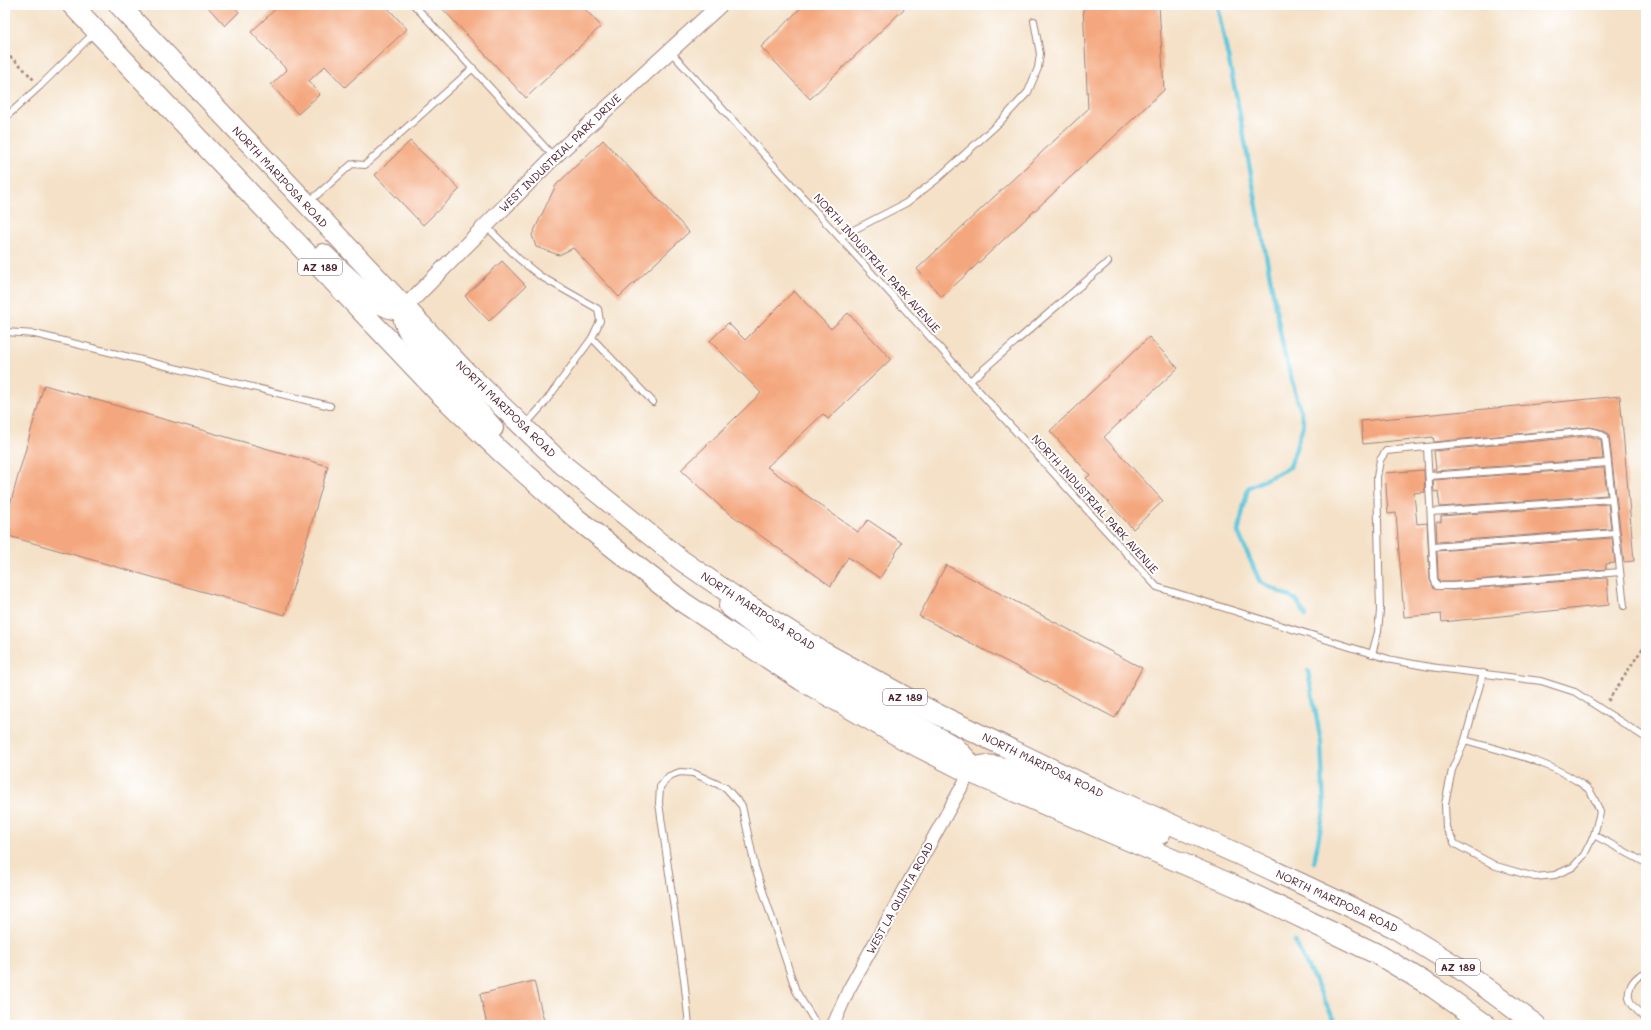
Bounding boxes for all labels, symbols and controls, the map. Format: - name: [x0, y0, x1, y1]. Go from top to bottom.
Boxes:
- street label: WEST INDUSTRIAL PARK DRIVE: [495, 90, 624, 215]
- street label: NORTH MARIPOSA ROAD: [229, 123, 331, 231]
- street label: NORTH INDUSTRIAL PARK AVENUE: [811, 190, 944, 335]
- road number: AZ 189: [298, 259, 342, 275]
- street label: NORTH MARIPOSA ROAD: [453, 357, 560, 460]
- street label: NORTH INDUSTRIAL PARK AVENUE: [1029, 431, 1162, 576]
- street label: NORTH MARIPOSA ROAD: [698, 568, 818, 653]
- road number: AZ 189: [883, 689, 927, 705]
- street label: NORTH MARIPOSA ROAD: [980, 729, 1106, 801]
- street label: WEST LA QUINTA ROAD: [863, 839, 937, 956]
- street label: NORTH MARIPOSA ROAD: [1274, 866, 1401, 936]
- road number: AZ 189: [1436, 959, 1480, 975]

